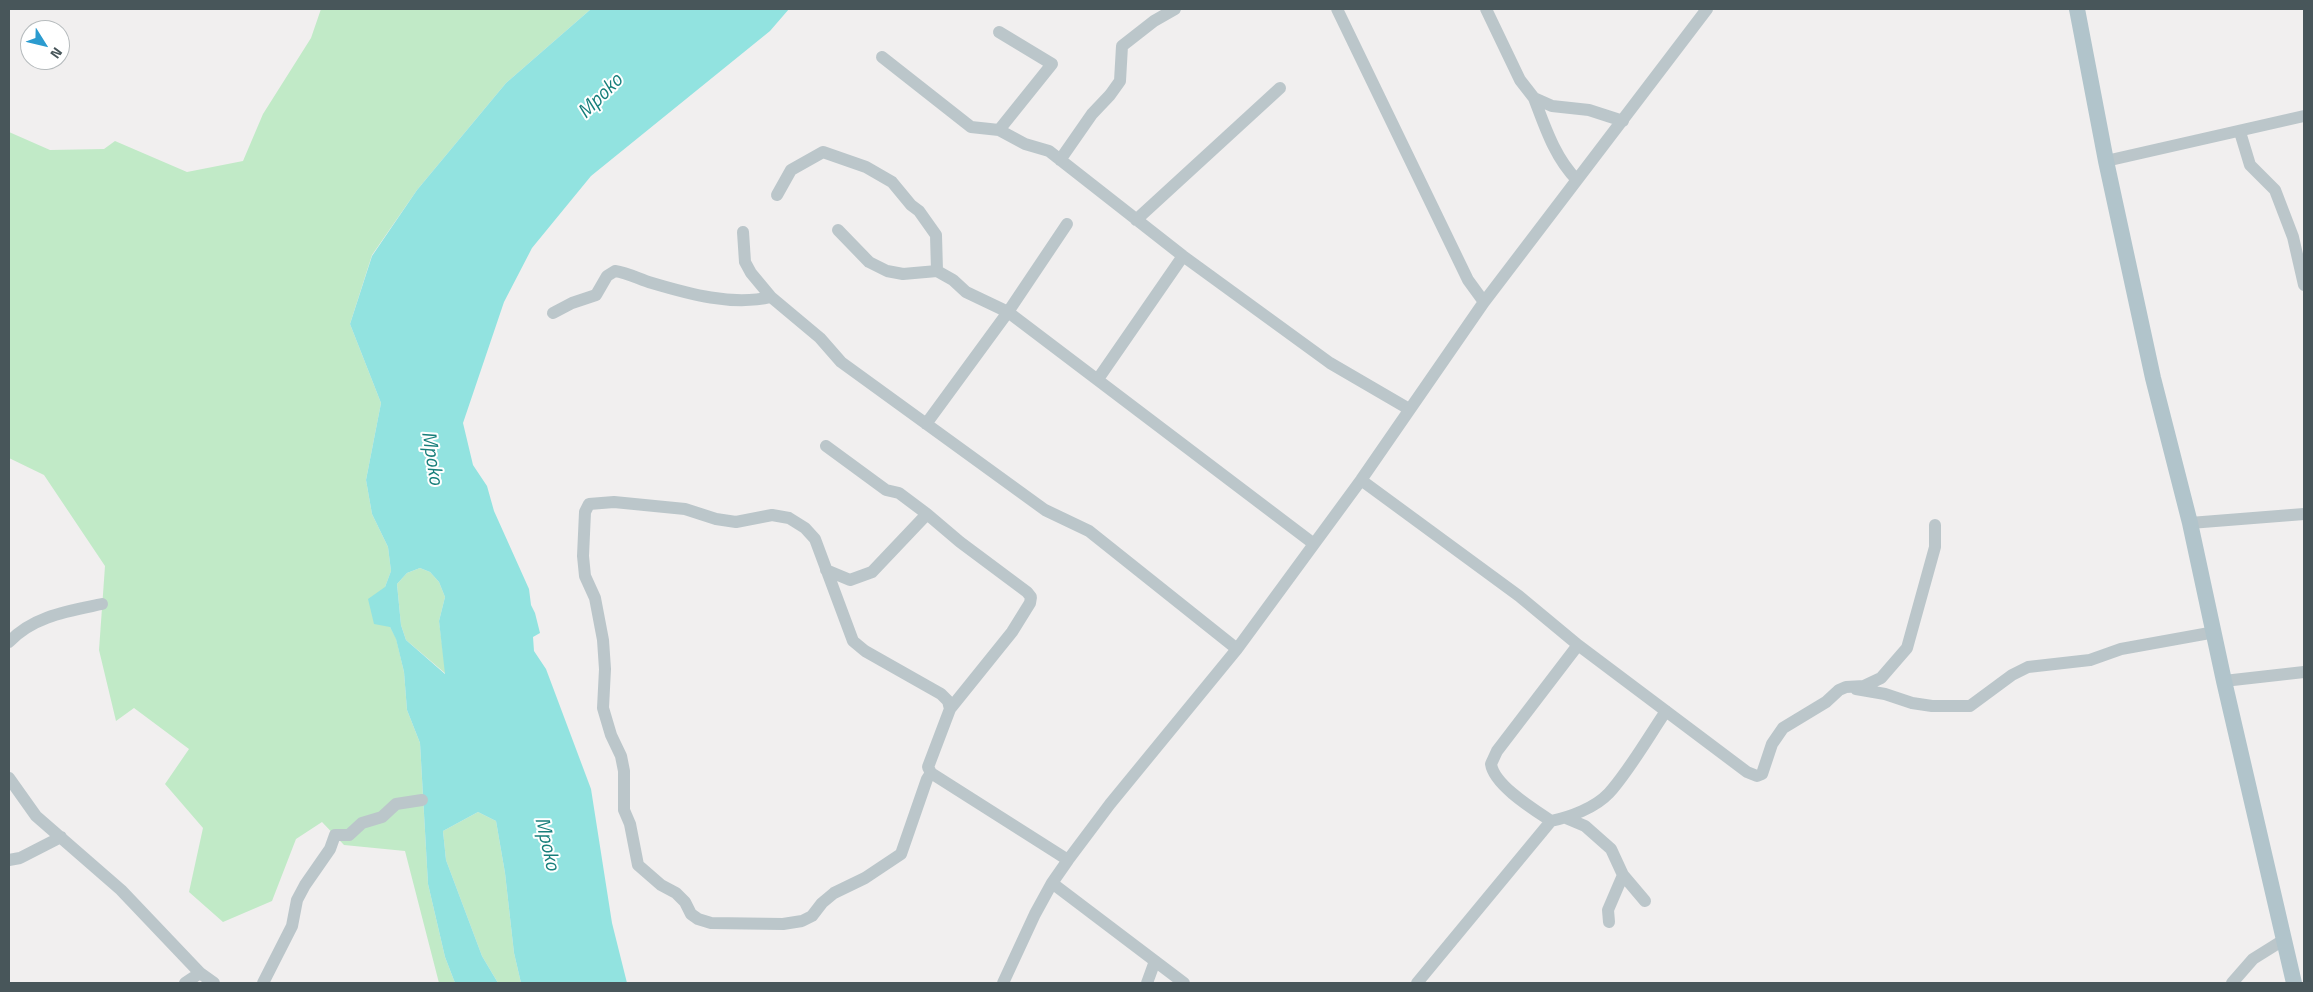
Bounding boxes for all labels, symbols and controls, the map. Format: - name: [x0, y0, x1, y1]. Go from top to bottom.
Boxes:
- north arrow: [20, 20, 70, 70]
- text: N: [45, 43, 68, 64]
- water label: Mpoko: [573, 69, 629, 125]
- water label: Mpoko: [415, 429, 447, 487]
- water label: Mpoko: [528, 815, 564, 873]

